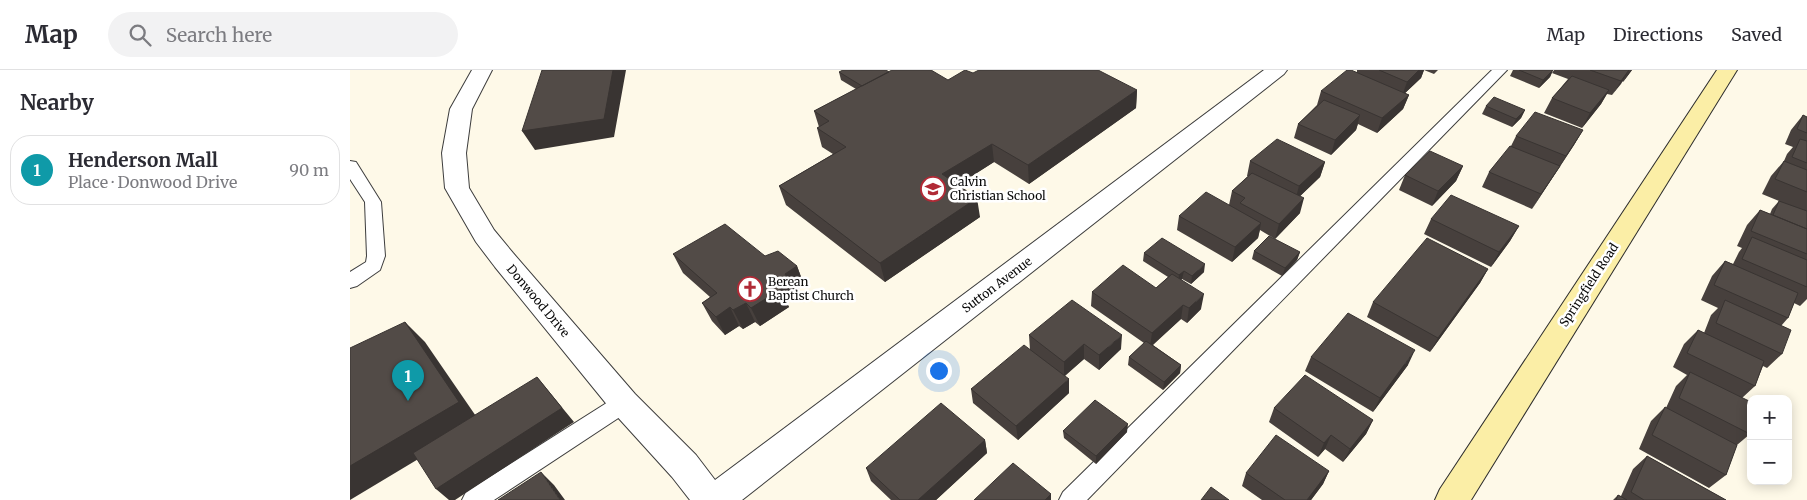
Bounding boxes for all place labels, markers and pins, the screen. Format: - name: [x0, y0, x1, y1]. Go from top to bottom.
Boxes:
- place label: Calvin Christian School: [950, 174, 1046, 203]
- school or university icon: Calvin Christian School: [920, 176, 946, 202]
- place label: Berean Baptist Church: [768, 274, 854, 303]
- church icon: Berean Baptist Church: [737, 276, 763, 302]
- pin: 1: [392, 360, 424, 401]

